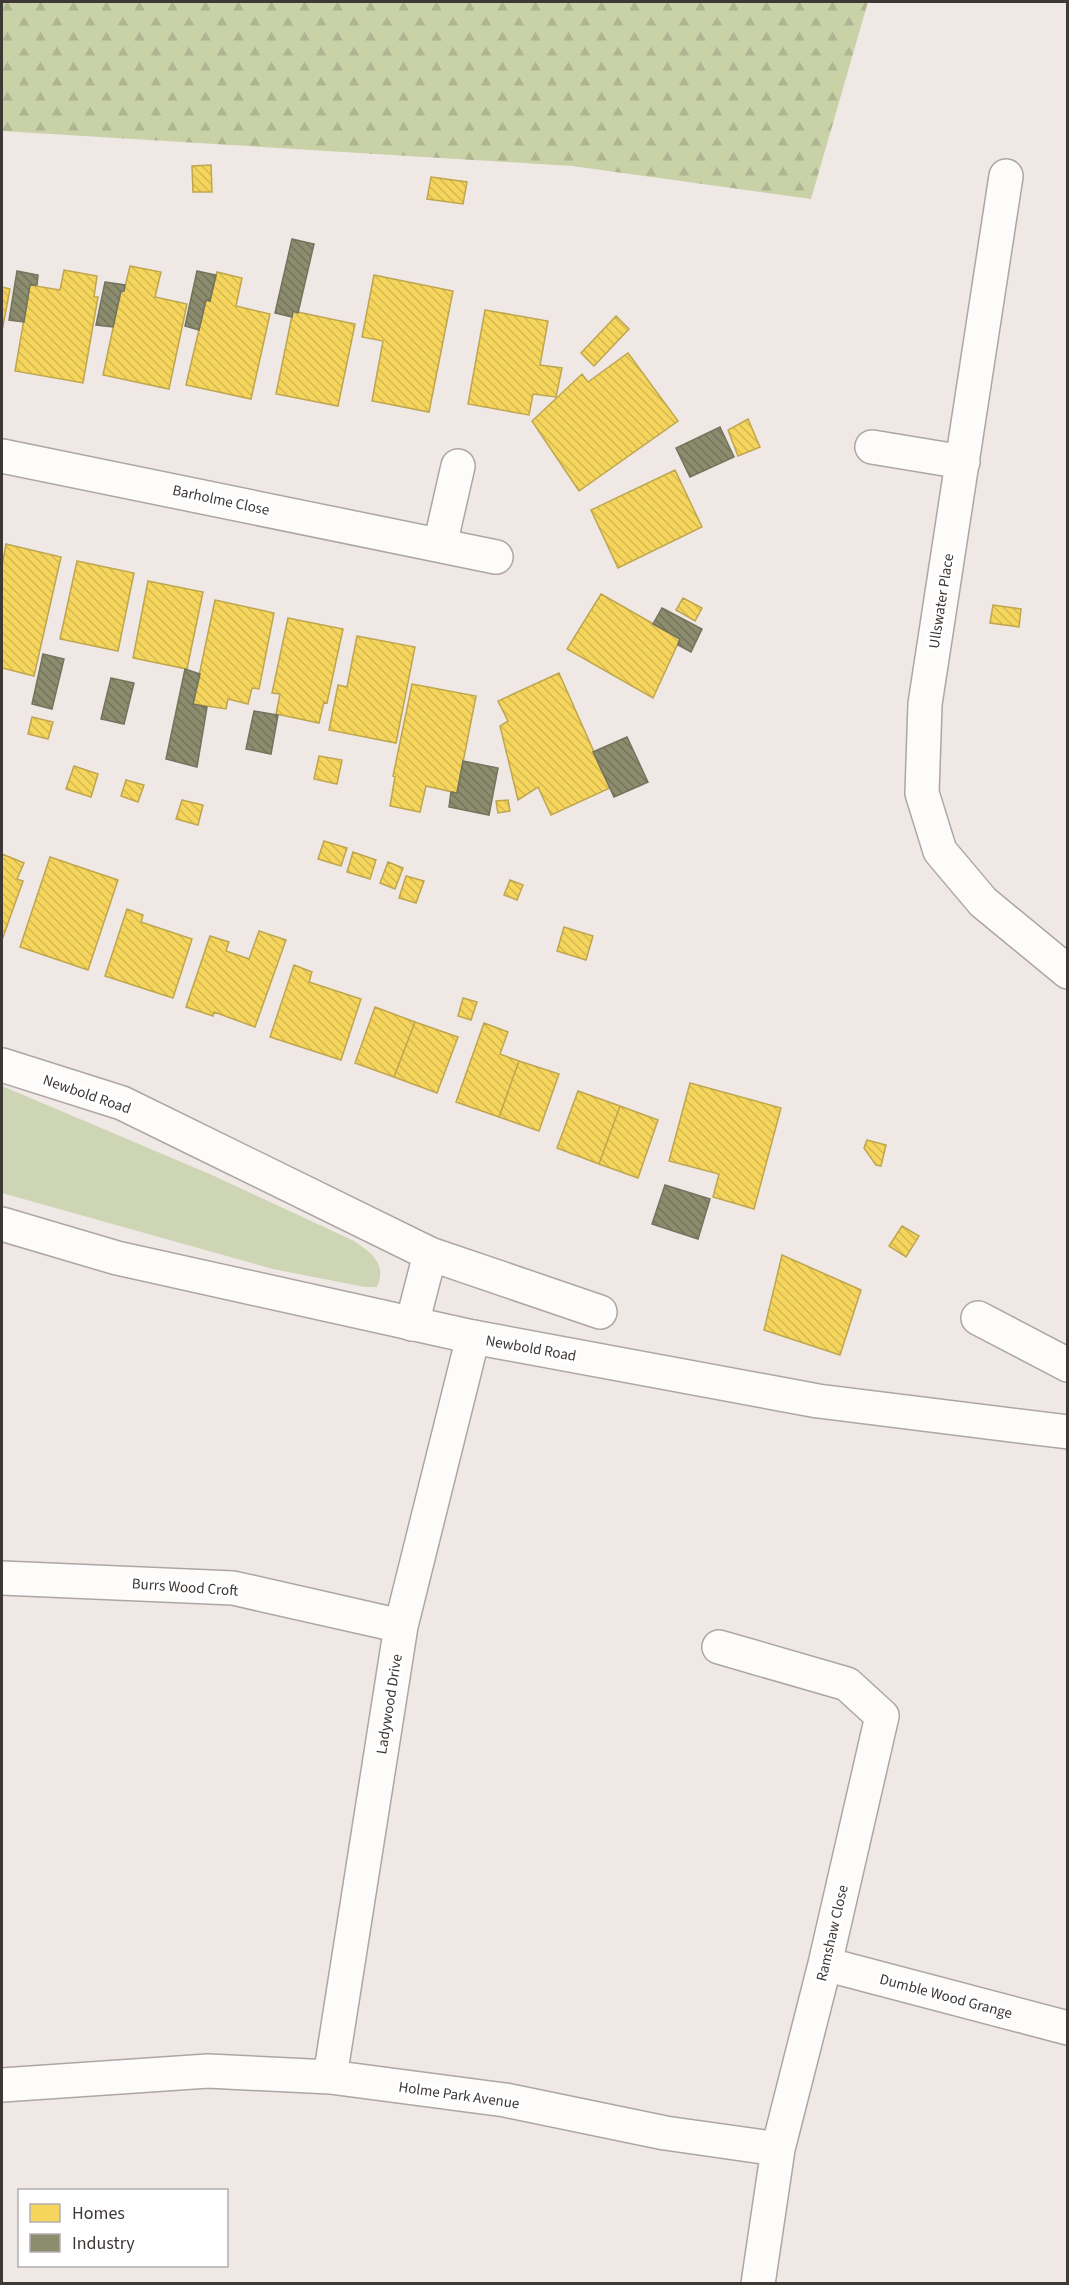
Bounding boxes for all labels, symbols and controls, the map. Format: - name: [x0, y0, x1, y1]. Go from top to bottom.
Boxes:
- street label: Barholme Close: [170, 480, 271, 521]
- street label: Ullswater Place: [924, 552, 959, 650]
- street label: Newbold Road: [40, 1070, 134, 1119]
- street label: Newbold Road: [484, 1330, 578, 1367]
- street label: Burrs Wood Croft: [131, 1573, 239, 1602]
- street label: Ladywood Drive: [371, 1653, 408, 1756]
- street label: Ramshaw Close: [811, 1883, 854, 1983]
- street label: Dumble Wood Grange: [877, 1969, 1014, 2024]
- street label: Holme Park Avenue: [397, 2077, 521, 2114]
- legend: [18, 2189, 228, 2267]
- text: Homes: [72, 2201, 125, 2226]
- text: Industry: [72, 2231, 135, 2256]

